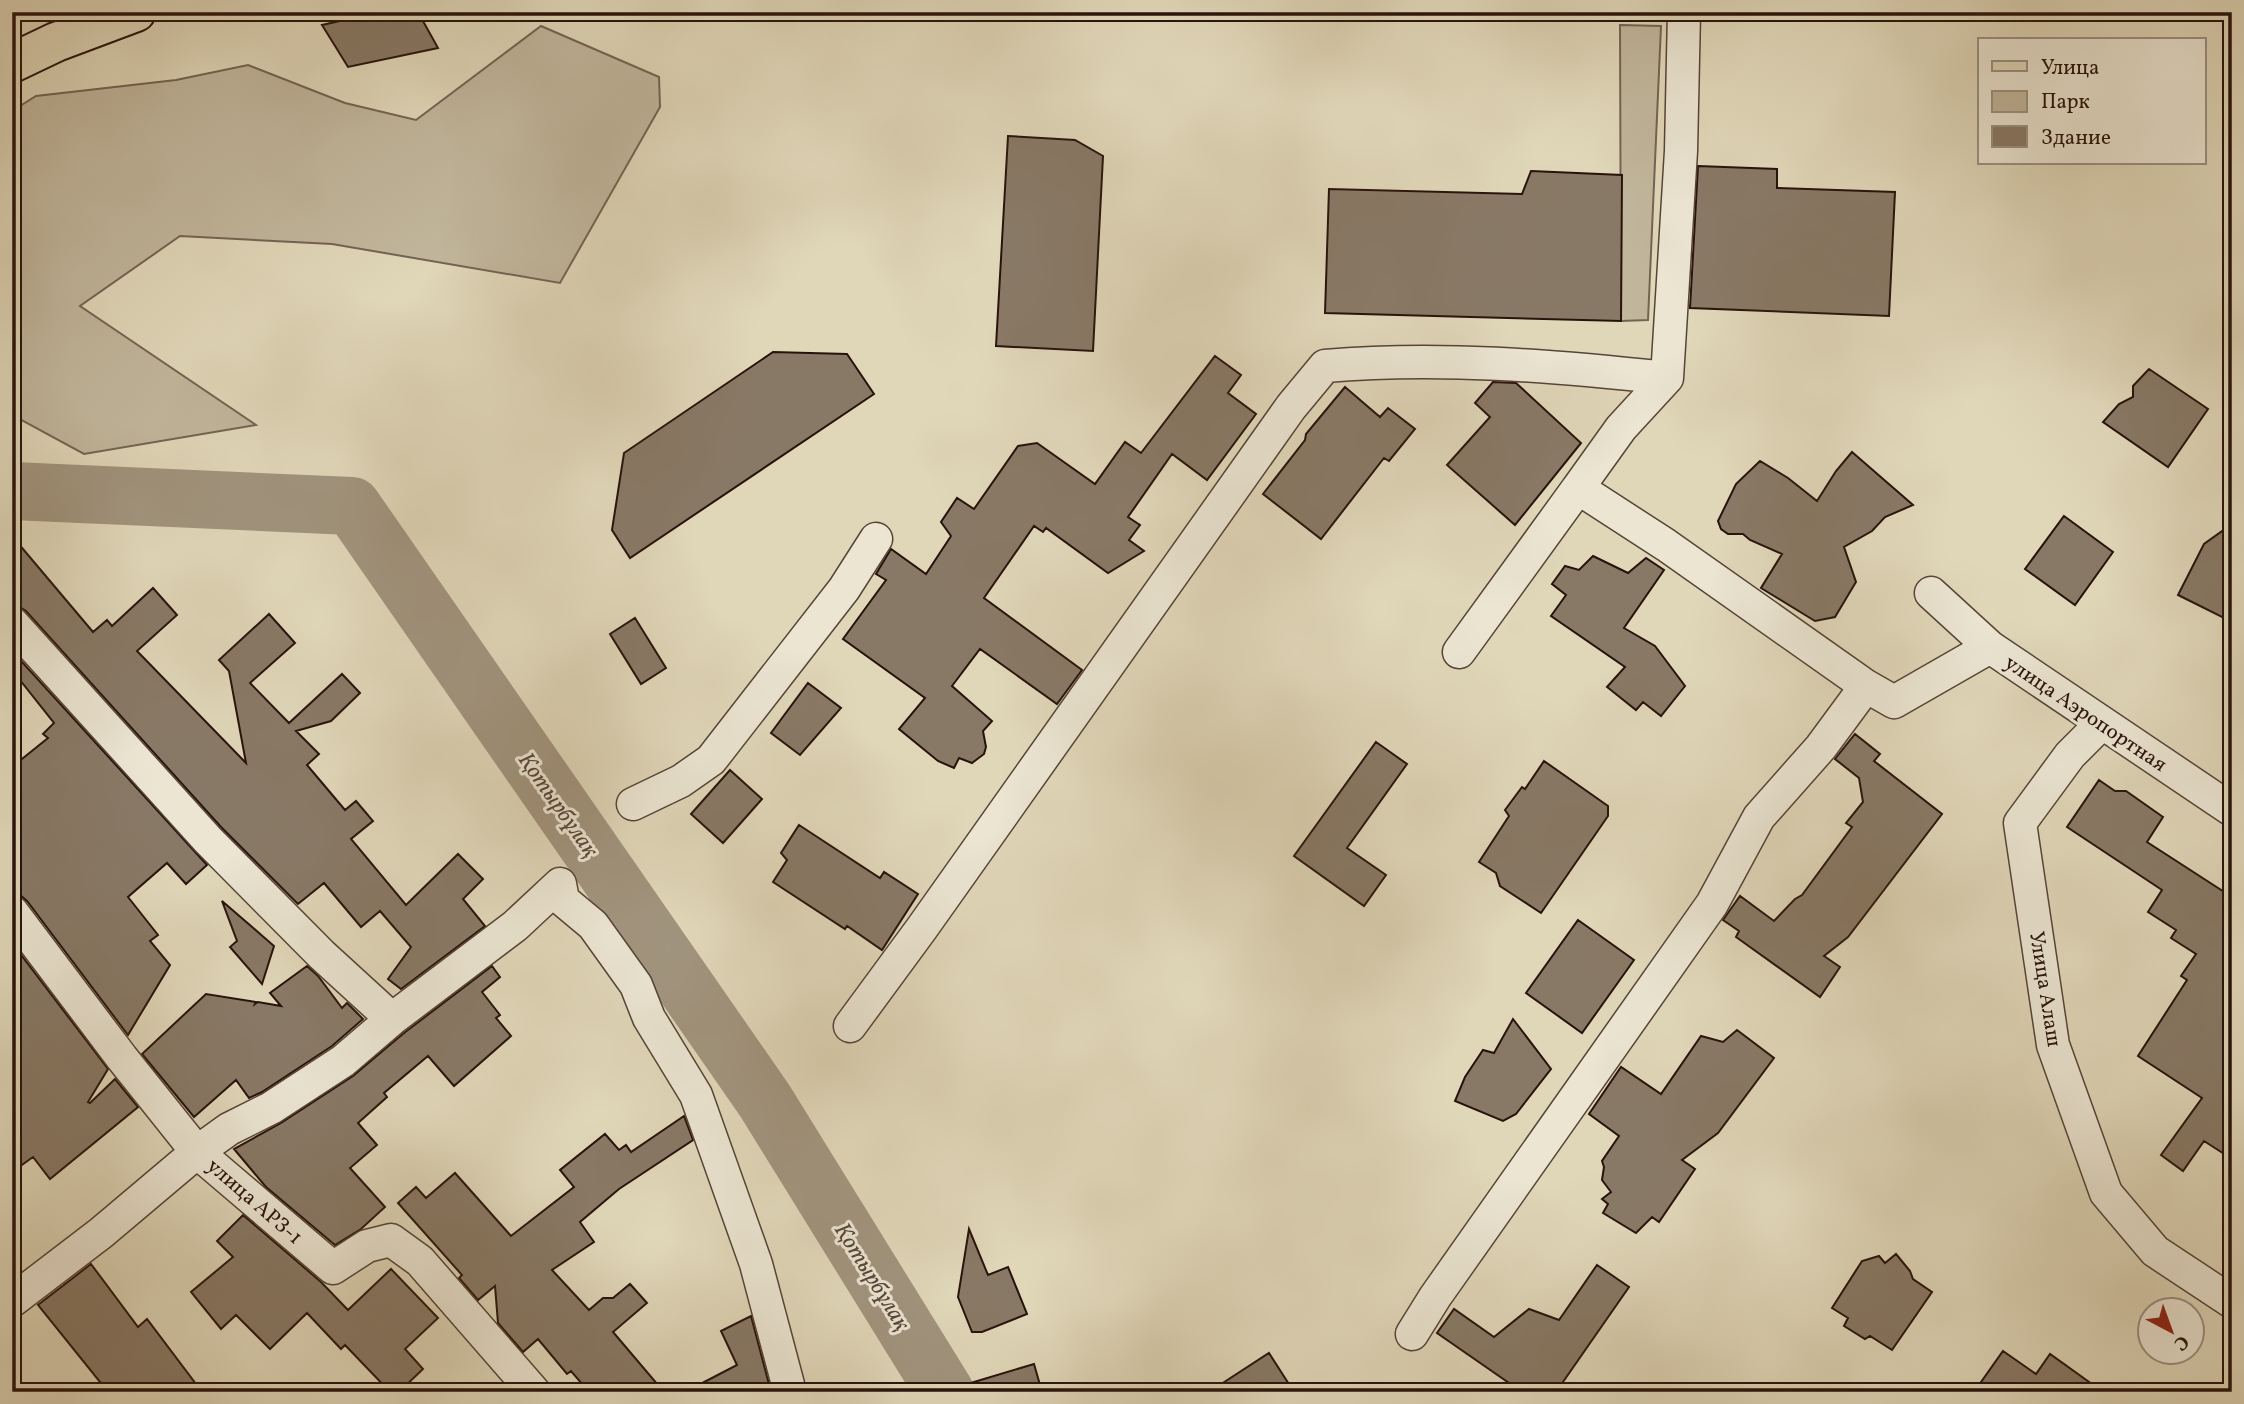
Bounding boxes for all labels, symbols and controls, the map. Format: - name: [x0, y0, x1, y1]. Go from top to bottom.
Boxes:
- legend: [1978, 38, 2206, 164]
- text: Улица: [2041, 54, 2099, 83]
- text: Парк: [2041, 88, 2090, 117]
- text: Здание: [2041, 124, 2111, 153]
- street label: улица Аэропортная: [1998, 649, 2172, 779]
- water label: Қотырбұлақ: [509, 746, 606, 865]
- street label: Улица Алаш: [2021, 929, 2068, 1049]
- street label: улица АРЗ-1: [200, 1152, 308, 1252]
- water label: Қотырбұлақ: [826, 1217, 918, 1338]
- north arrow: [2136, 1296, 2206, 1366]
- text: С: [2168, 1329, 2194, 1356]

